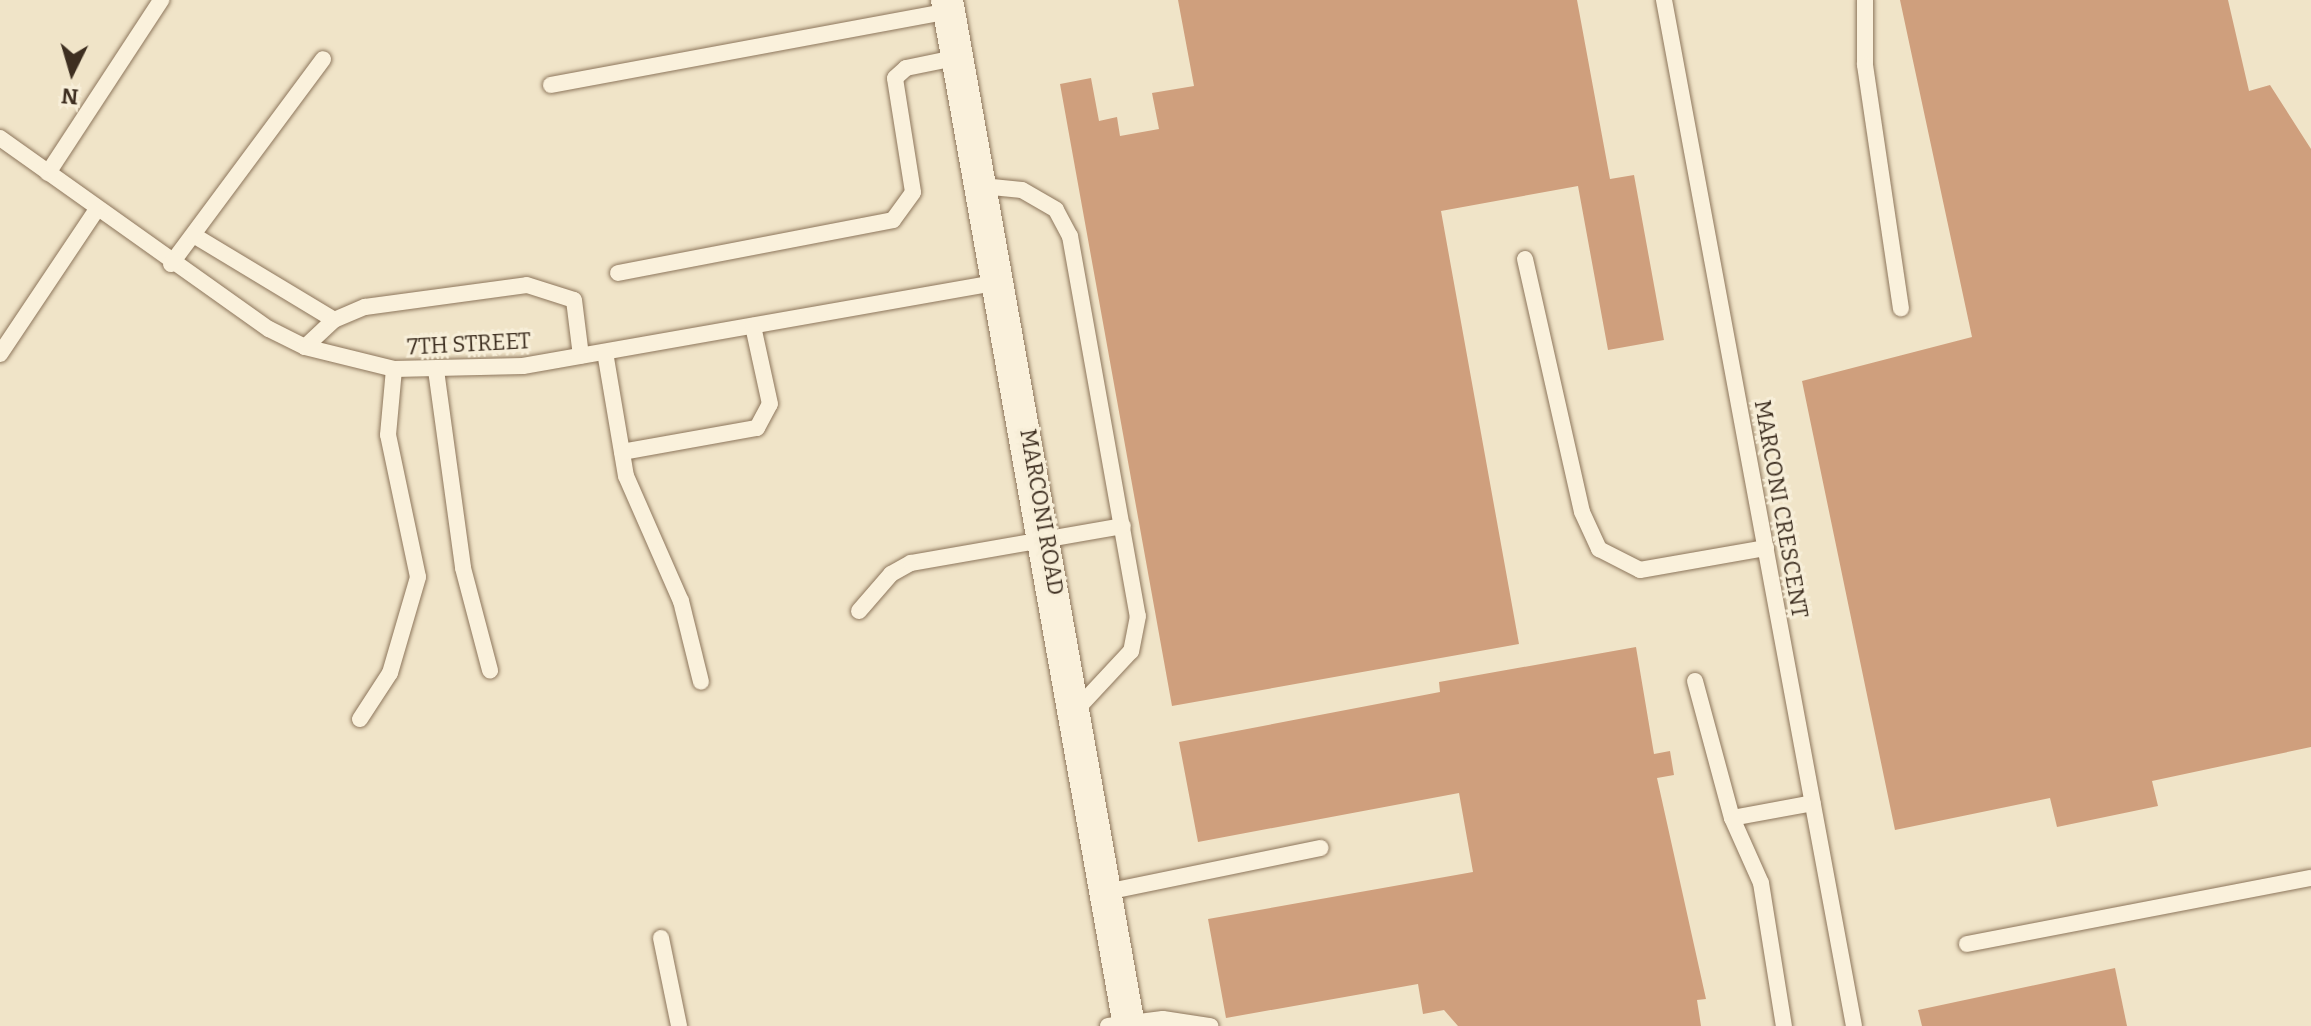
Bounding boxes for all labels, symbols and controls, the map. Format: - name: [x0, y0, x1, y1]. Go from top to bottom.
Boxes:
- north arrow: [32, 32, 112, 112]
- text: N: [60, 82, 80, 111]
- street label: 7TH STREET: [406, 328, 532, 360]
- street label: MARCONI CRESCENT: [1749, 398, 1813, 620]
- street label: MARCONI ROAD: [1014, 427, 1070, 597]

